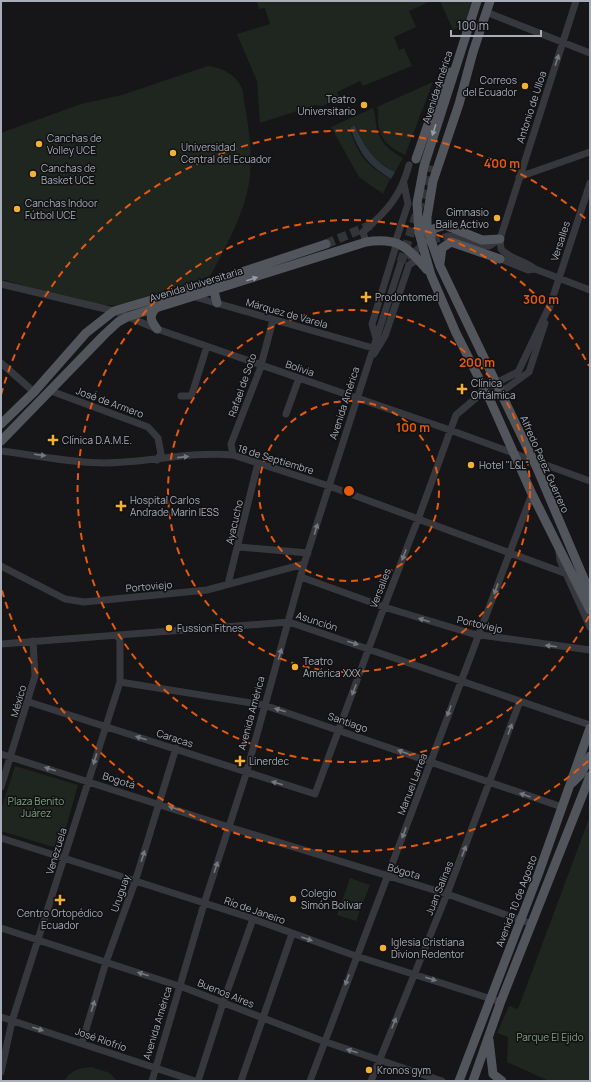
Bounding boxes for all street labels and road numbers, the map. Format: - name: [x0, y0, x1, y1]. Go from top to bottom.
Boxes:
- street label: Avenida América: [419, 49, 455, 125]
- street label: Antonio de Ulloa: [513, 69, 549, 145]
- street label: Versalles: [547, 219, 573, 263]
- street label: Avenida Universitaria: [148, 263, 244, 305]
- street label: Márquez de Varela: [244, 295, 330, 331]
- street label: Rafael de Soto: [225, 351, 259, 419]
- street label: Bolivia: [284, 357, 316, 379]
- street label: Avenida América: [326, 365, 362, 441]
- street label: José de Armero: [74, 383, 146, 421]
- street label: Alfredo Perez Guerrero: [517, 413, 573, 515]
- street label: 18 de Septiembre: [236, 441, 316, 477]
- street label: Ayacucho: [222, 498, 246, 546]
- street label: Versalles: [366, 566, 394, 610]
- street label: Portoviejo: [125, 577, 173, 595]
- street label: Asunción: [294, 608, 340, 634]
- street label: Portoviejo: [456, 612, 504, 636]
- street label: Avenida América: [234, 675, 268, 751]
- street label: México: [7, 683, 29, 719]
- street label: Santiago: [326, 709, 370, 735]
- street label: Caracas: [155, 725, 195, 751]
- street label: Manuel Larrea: [394, 751, 430, 817]
- street label: Bogotá: [101, 768, 137, 792]
- street label: Venezuela: [42, 826, 70, 876]
- street label: Avenida 10 de Agosto: [492, 853, 540, 949]
- street label: Juan Salinas: [422, 859, 456, 917]
- street label: Bógota: [386, 860, 422, 882]
- street label: Uruguay: [107, 872, 133, 914]
- street label: Río de Janeiro: [222, 893, 288, 927]
- street label: Buenos Aires: [196, 975, 256, 1011]
- street label: Avenida América: [139, 985, 175, 1061]
- street label: José Riofrío: [73, 1024, 129, 1054]

